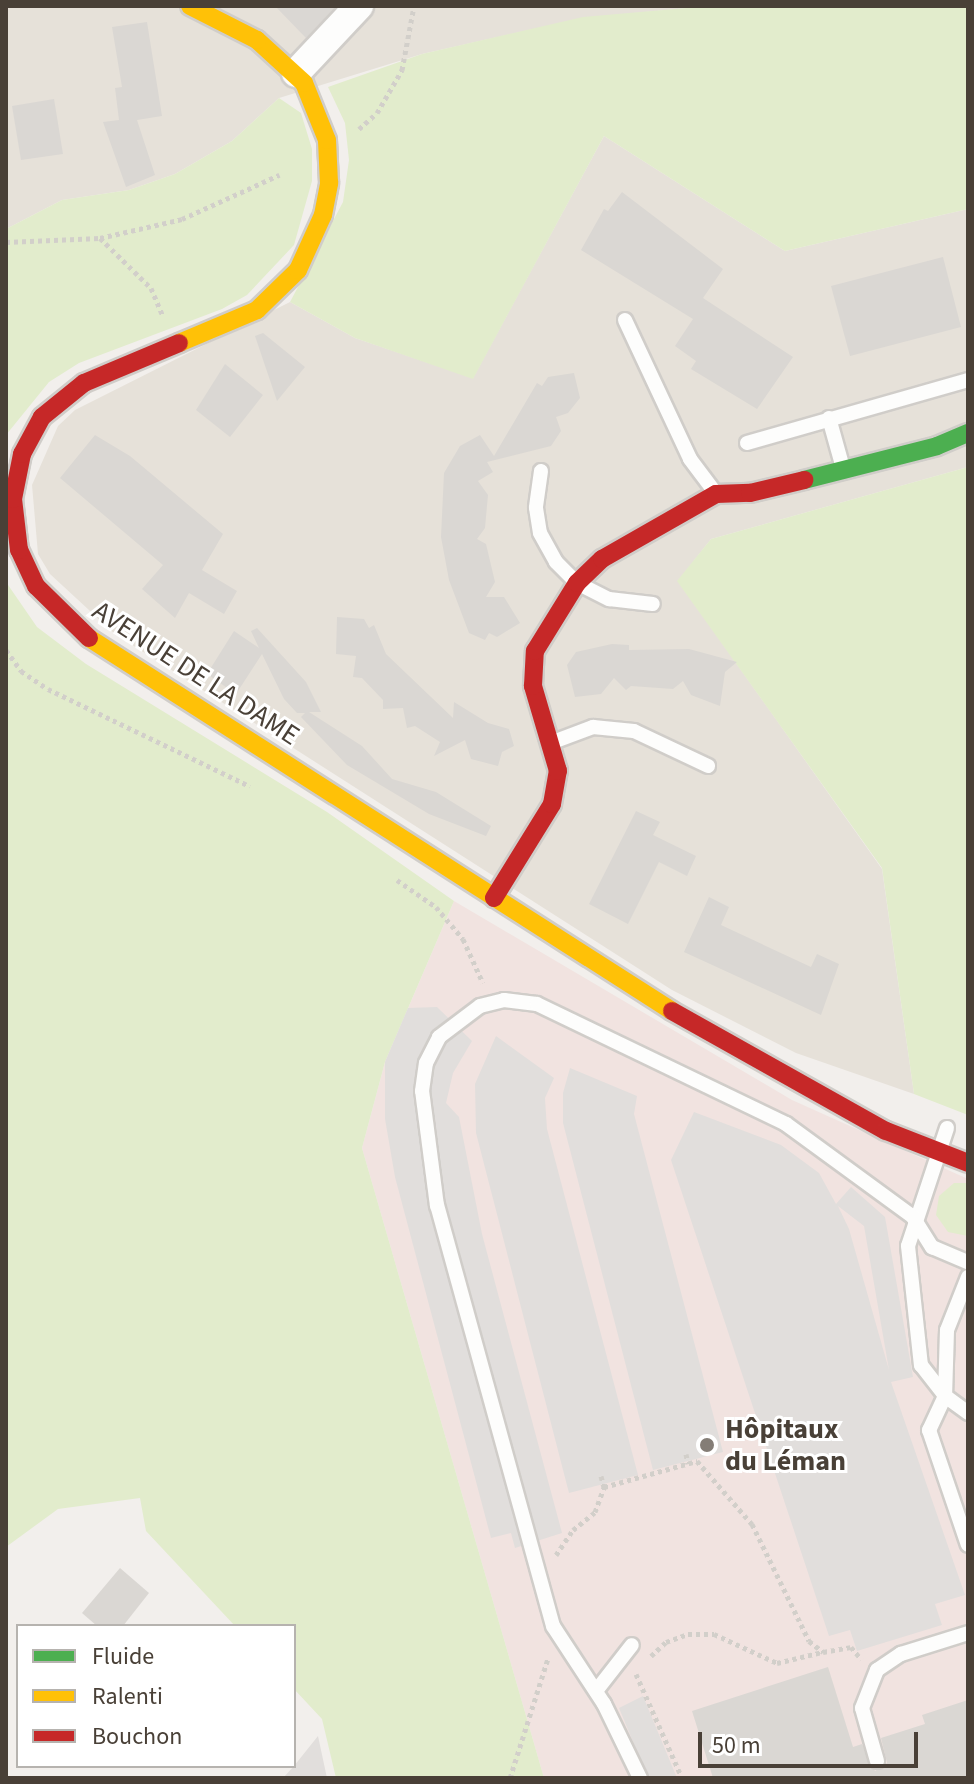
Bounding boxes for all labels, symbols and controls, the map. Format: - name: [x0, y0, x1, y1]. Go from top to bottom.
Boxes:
- street label: AVENUE DE LA DAME: [86, 594, 306, 752]
- place label: Hôpitaux du Léman: [725, 1412, 846, 1478]
- marker: Hôpitaux du Léman: [696, 1434, 718, 1456]
- legend: [16, 1624, 296, 1768]
- text: Fluide: [92, 1639, 154, 1674]
- text: Ralenti: [92, 1679, 163, 1714]
- scale bar: [702, 1716, 922, 1766]
- text: Bouchon: [92, 1719, 182, 1754]
- text: 50 m: [712, 1728, 761, 1763]

